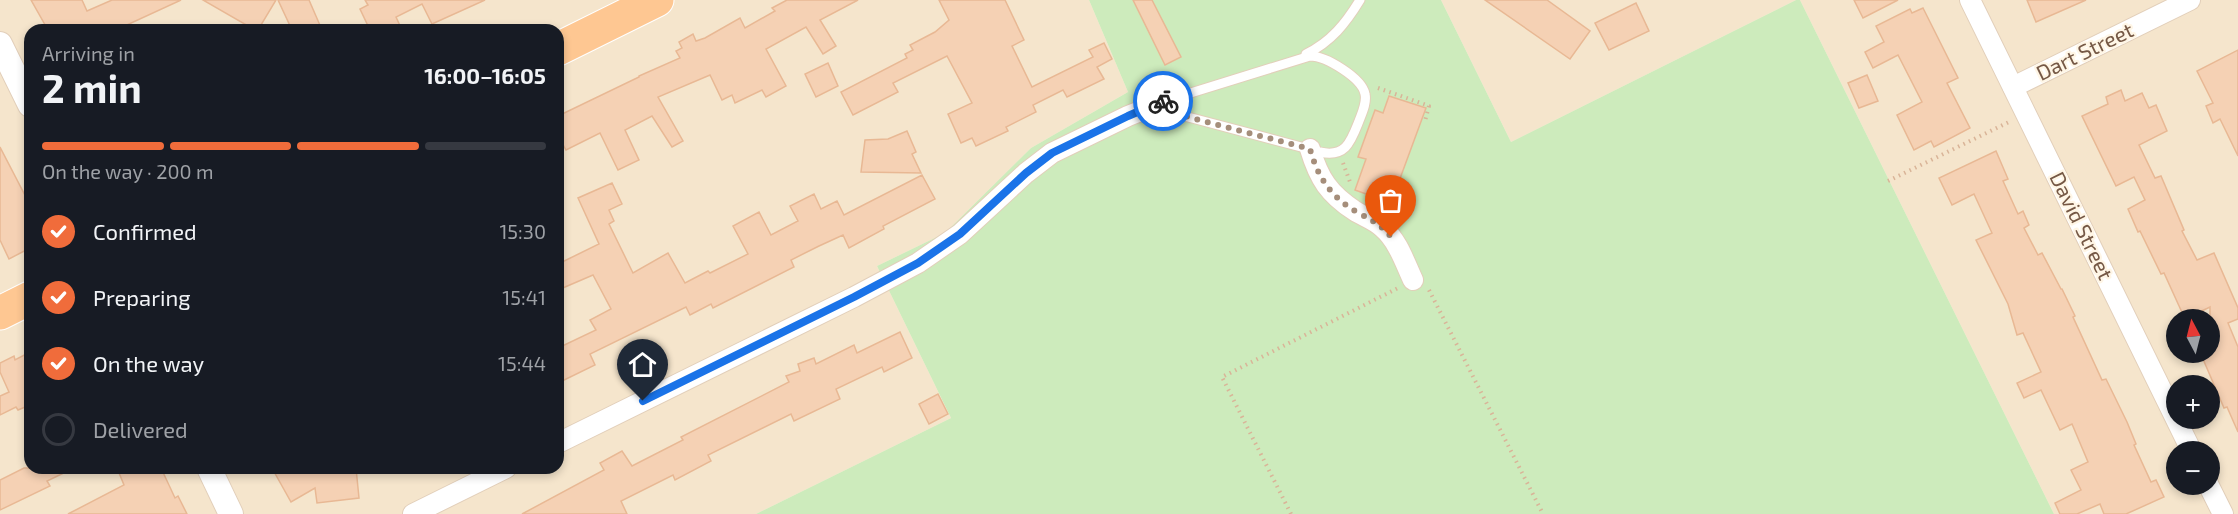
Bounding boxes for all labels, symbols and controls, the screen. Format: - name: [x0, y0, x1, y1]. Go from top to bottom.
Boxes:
- street label: Dart Street: [2032, 16, 2137, 85]
- text: Arriving in: [42, 41, 135, 65]
- text: 16:00–16:05: [424, 62, 546, 88]
- text: 2 min: [42, 64, 142, 111]
- courier: [1133, 71, 1193, 131]
- icon: bike: [1147, 85, 1180, 118]
- text: On the way · 200 m: [42, 159, 214, 183]
- street label: David Street: [2045, 167, 2119, 283]
- pin: [1365, 175, 1416, 237]
- icon: bag: [1374, 184, 1407, 217]
- icon: check: [42, 215, 75, 248]
- text: Confirmed: [93, 218, 197, 244]
- text: 15:30: [499, 219, 546, 243]
- icon: check: [42, 281, 75, 314]
- text: Preparing: [93, 284, 191, 310]
- text: 15:41: [502, 285, 546, 309]
- north arrow: [2166, 309, 2220, 363]
- map controls: [2166, 309, 2220, 495]
- pin: [617, 339, 668, 401]
- icon: check: [42, 347, 75, 380]
- icon: home: [626, 348, 659, 381]
- text: On the way: [93, 350, 204, 376]
- text: 15:44: [498, 351, 546, 375]
- button: +: [2166, 375, 2220, 429]
- text: Delivered: [93, 416, 188, 442]
- button: −: [2166, 441, 2220, 495]

